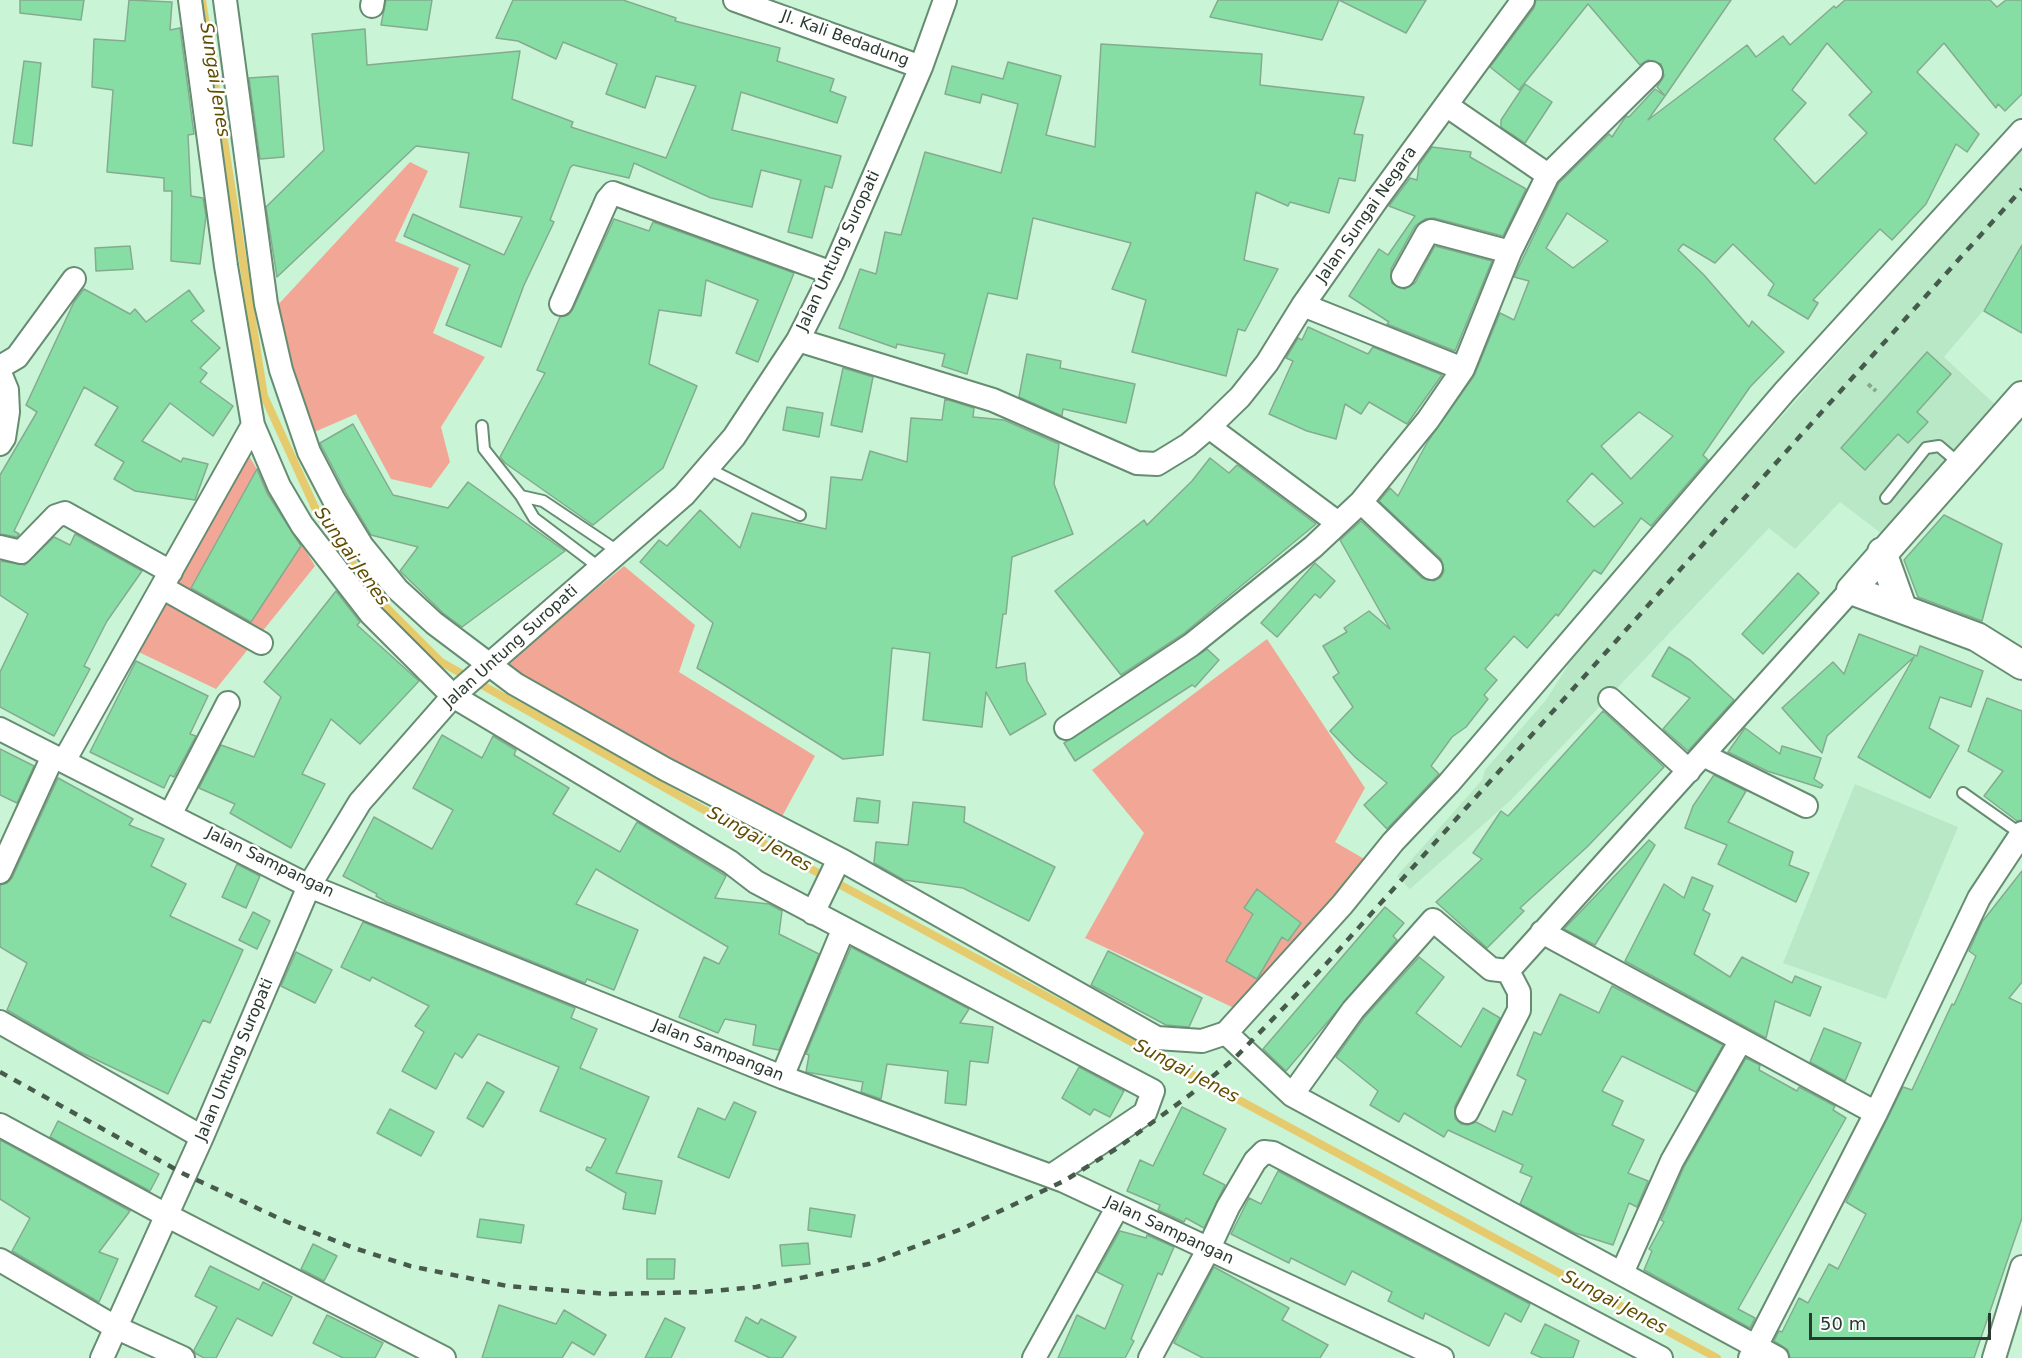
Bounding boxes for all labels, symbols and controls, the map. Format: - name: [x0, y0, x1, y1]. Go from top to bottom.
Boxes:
- street label: Jl. Kali Bedadung: [778, 7, 912, 71]
- water label: Sungai Jenes: [194, 21, 234, 139]
- street label: Jalan Sungai Negara: [1313, 143, 1421, 287]
- street label: Jalan Untung Suropati: [793, 168, 885, 334]
- water label: Sungai Jenes: [309, 503, 393, 611]
- street label: Jalan Untung Suropati: [440, 581, 582, 713]
- water label: Sungai Jenes: [703, 803, 815, 877]
- street label: Jalan Sampangan: [203, 824, 337, 902]
- street label: Jalan Untung Suropati: [192, 976, 278, 1144]
- street label: Jalan Sampangan: [650, 1016, 786, 1086]
- water label: Sungai Jenes: [1130, 1035, 1242, 1109]
- street label: Jalan Sampangan: [1102, 1193, 1236, 1269]
- water label: Sungai Jenes: [1558, 1266, 1670, 1340]
- scale bar: [1812, 1301, 1994, 1339]
- text: 50 m: [1820, 1313, 1866, 1334]

